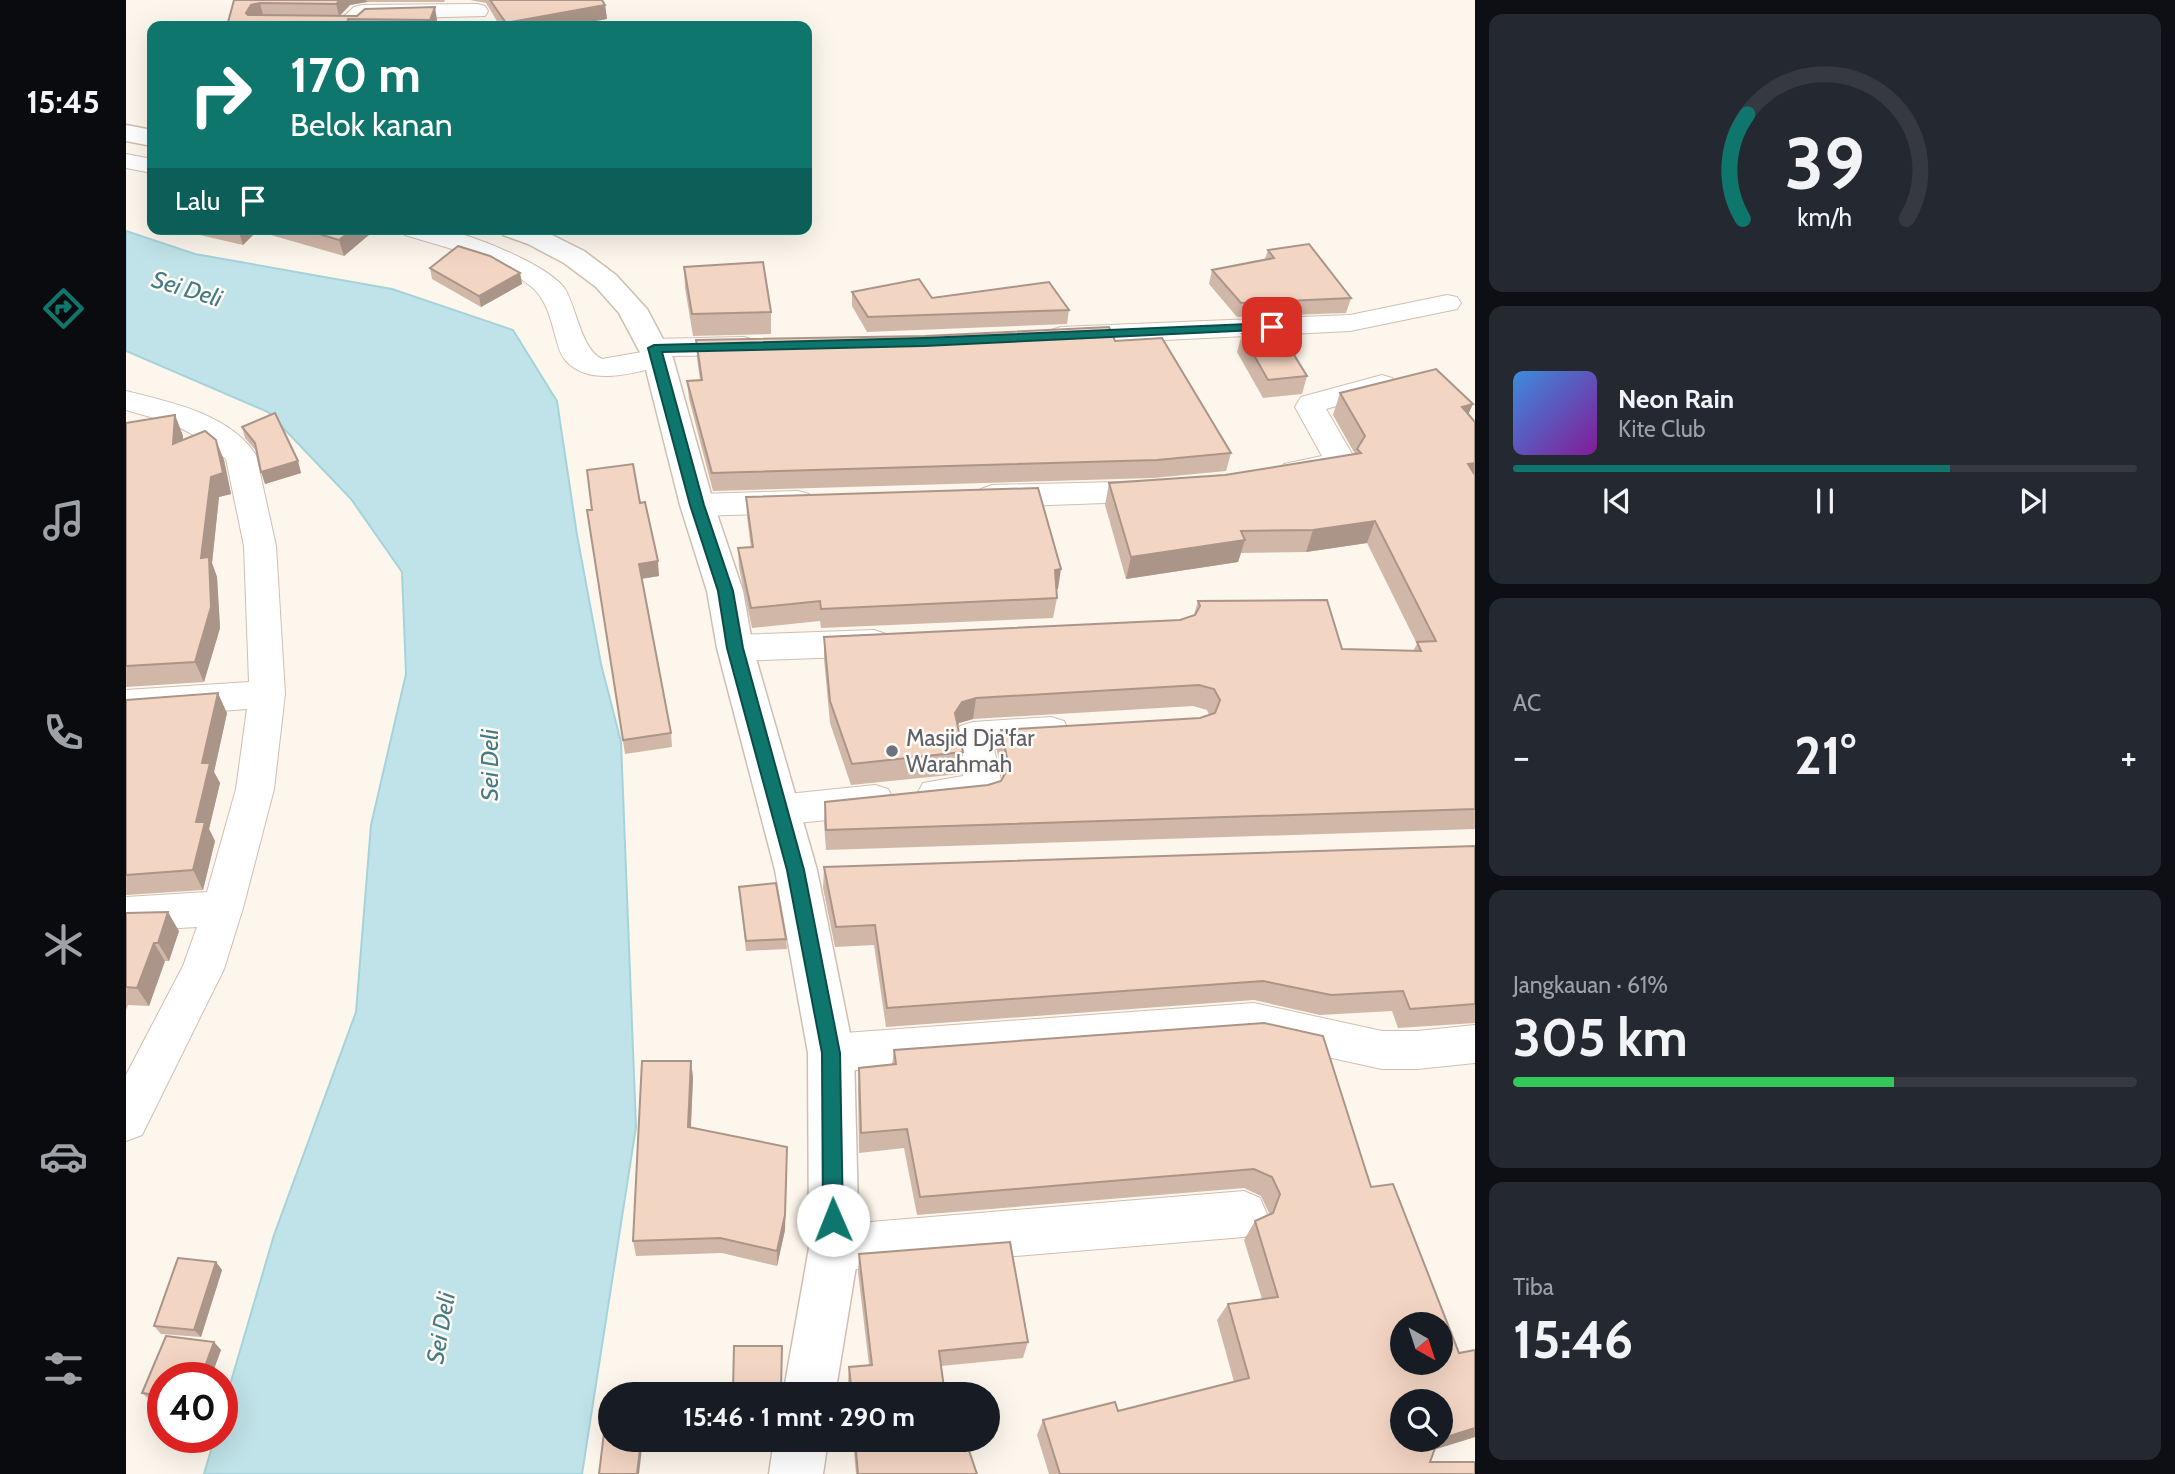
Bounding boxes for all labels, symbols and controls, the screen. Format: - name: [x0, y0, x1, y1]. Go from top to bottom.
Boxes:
- text: 170 m: [290, 45, 421, 104]
- icon: right: [175, 49, 266, 140]
- text: 15:45: [26, 82, 100, 121]
- text: Belok kanan: [290, 105, 453, 144]
- text: 39: [1785, 119, 1865, 207]
- icon: arrive: [234, 182, 272, 220]
- text: Lalu: [175, 185, 220, 217]
- text: km/h: [1798, 202, 1852, 232]
- water label: Sei Deli: [149, 264, 227, 313]
- icon: directions: [39, 284, 88, 333]
- pin: [1242, 297, 1302, 357]
- icon: arrive: [1253, 308, 1291, 346]
- text: Neon Rain: [1618, 383, 1734, 415]
- text: Kite Club: [1618, 415, 1705, 443]
- icon: previous: [1598, 482, 1636, 520]
- icon: pause: [1806, 482, 1844, 520]
- icon: next: [2014, 482, 2052, 520]
- icon: music: [39, 496, 88, 545]
- text: AC: [1513, 689, 1541, 717]
- icon: phone: [39, 708, 88, 757]
- place label: Masjid Dja'far Warahmah: [906, 724, 1035, 778]
- text: 21°: [1794, 724, 1856, 787]
- water label: Sei Deli: [475, 728, 504, 801]
- text: −: [1513, 733, 1530, 780]
- text: +: [2120, 733, 2137, 780]
- marker: Masjid Dja'far Warahmah: [884, 743, 900, 759]
- icon: climate: [39, 920, 88, 969]
- text: Jangkauan · 61%: [1513, 971, 1668, 999]
- text: 305 km: [1513, 1006, 1688, 1069]
- icon: car: [39, 1132, 88, 1181]
- position arrow: [796, 1183, 870, 1257]
- text: Tiba: [1513, 1273, 1554, 1301]
- water label: Sei Deli: [420, 1289, 461, 1366]
- text: 15:46: [1513, 1308, 1633, 1371]
- north arrow: [1390, 1312, 1452, 1376]
- map controls: [1390, 1312, 1453, 1452]
- icon: filters: [39, 1344, 88, 1393]
- speed limit sign: 40: [147, 1362, 238, 1453]
- button: search: [1390, 1389, 1453, 1452]
- text: 15:46 · 1 mnt · 290 m: [683, 1401, 915, 1433]

